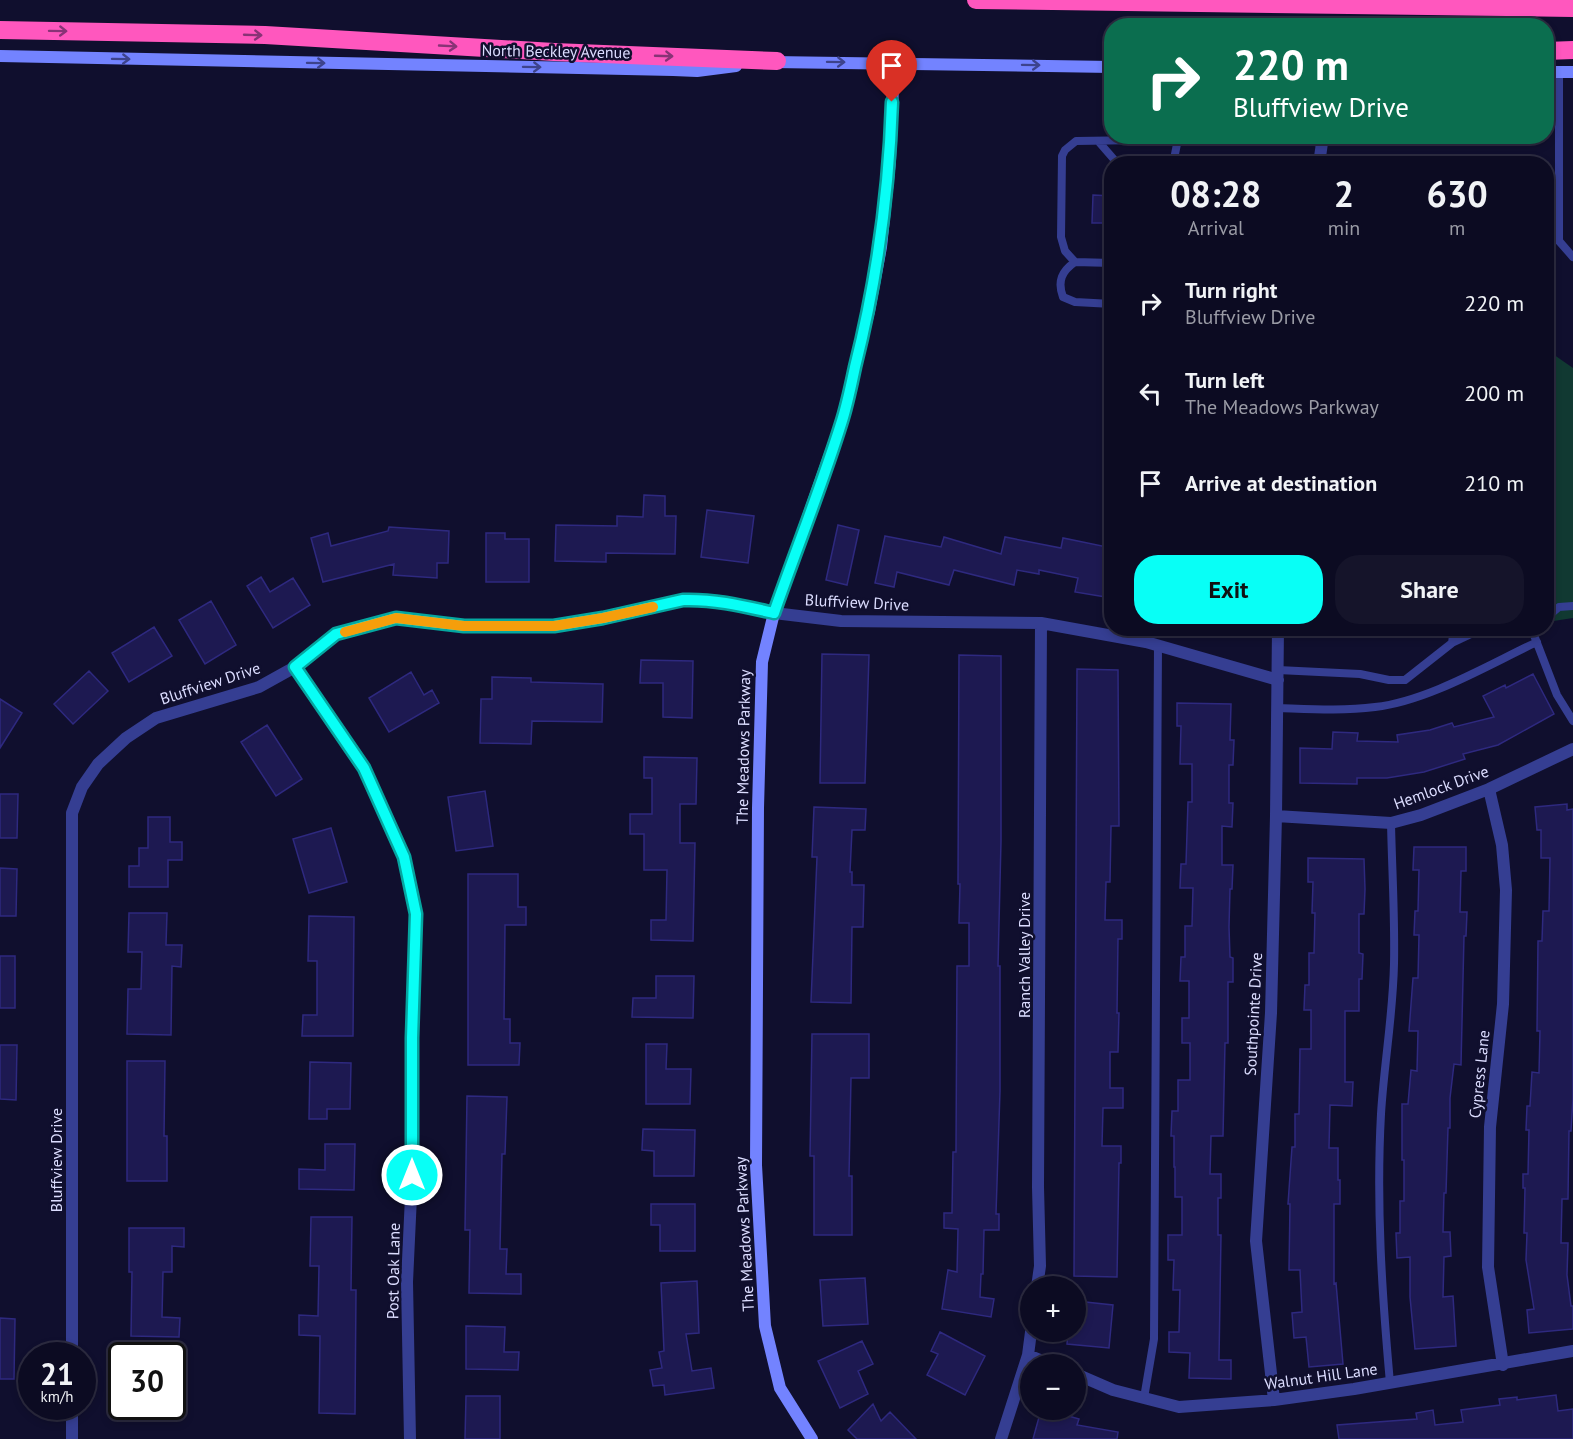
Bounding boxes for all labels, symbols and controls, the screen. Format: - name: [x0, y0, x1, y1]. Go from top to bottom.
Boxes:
- one-way arrow: [48, 25, 68, 36]
- one-way arrow: [243, 29, 263, 40]
- text: 220 m: [1233, 37, 1349, 92]
- street label: North Beckley Avenue: [481, 40, 631, 62]
- pin: [866, 40, 917, 102]
- one-way arrow: [438, 41, 458, 52]
- icon: right: [1134, 42, 1212, 120]
- icon: arrive: [875, 49, 908, 82]
- one-way arrow: [653, 51, 673, 62]
- one-way arrow: [111, 53, 131, 65]
- one-way arrow: [825, 56, 845, 68]
- one-way arrow: [306, 57, 326, 69]
- one-way arrow: [1020, 59, 1040, 71]
- one-way arrow: [522, 62, 542, 73]
- text: Bluffview Drive: [1233, 90, 1409, 124]
- text: 08:28: [1170, 170, 1262, 217]
- text: 2: [1334, 170, 1354, 217]
- text: 630: [1427, 170, 1488, 217]
- text: Arrival: [1188, 215, 1244, 241]
- text: min: [1328, 215, 1360, 241]
- text: m: [1449, 215, 1465, 241]
- text: Turn right: [1185, 276, 1277, 304]
- icon: right: [1134, 287, 1167, 320]
- text: 220 m: [1464, 289, 1524, 317]
- text: Bluffview Drive: [1185, 304, 1315, 330]
- text: Turn left: [1185, 366, 1265, 394]
- icon: left: [1134, 377, 1167, 410]
- text: 200 m: [1464, 379, 1524, 407]
- text: The Meadows Parkway: [1185, 394, 1379, 420]
- icon: arrive: [1134, 467, 1167, 500]
- text: Arrive at destination: [1185, 469, 1377, 497]
- text: 210 m: [1464, 469, 1524, 497]
- button: Exit: [1134, 555, 1323, 624]
- button: Share: [1335, 555, 1524, 624]
- street label: Bluffview Drive: [804, 589, 910, 615]
- street label: Bluffview Drive: [157, 657, 263, 709]
- street label: The Meadows Parkway: [732, 669, 754, 825]
- street label: Hemlock Drive: [1391, 761, 1491, 813]
- street label: Ranch Valley Drive: [1014, 892, 1034, 1018]
- street label: Southpointe Drive: [1240, 952, 1266, 1076]
- street label: Cypress Lane: [1464, 1029, 1494, 1119]
- street label: Bluffview Drive: [46, 1108, 66, 1212]
- position arrow: [380, 1143, 444, 1207]
- street label: The Meadows Parkway: [730, 1155, 758, 1312]
- street label: Post Oak Lane: [382, 1223, 404, 1319]
- map controls: [1020, 1276, 1086, 1420]
- button: +: [1020, 1276, 1086, 1342]
- speed limit sign: 30: [108, 1342, 186, 1420]
- text: 21: [40, 1354, 74, 1393]
- button: −: [1020, 1354, 1086, 1420]
- street label: Walnut Hill Lane: [1263, 1358, 1379, 1394]
- text: km/h: [41, 1387, 73, 1406]

